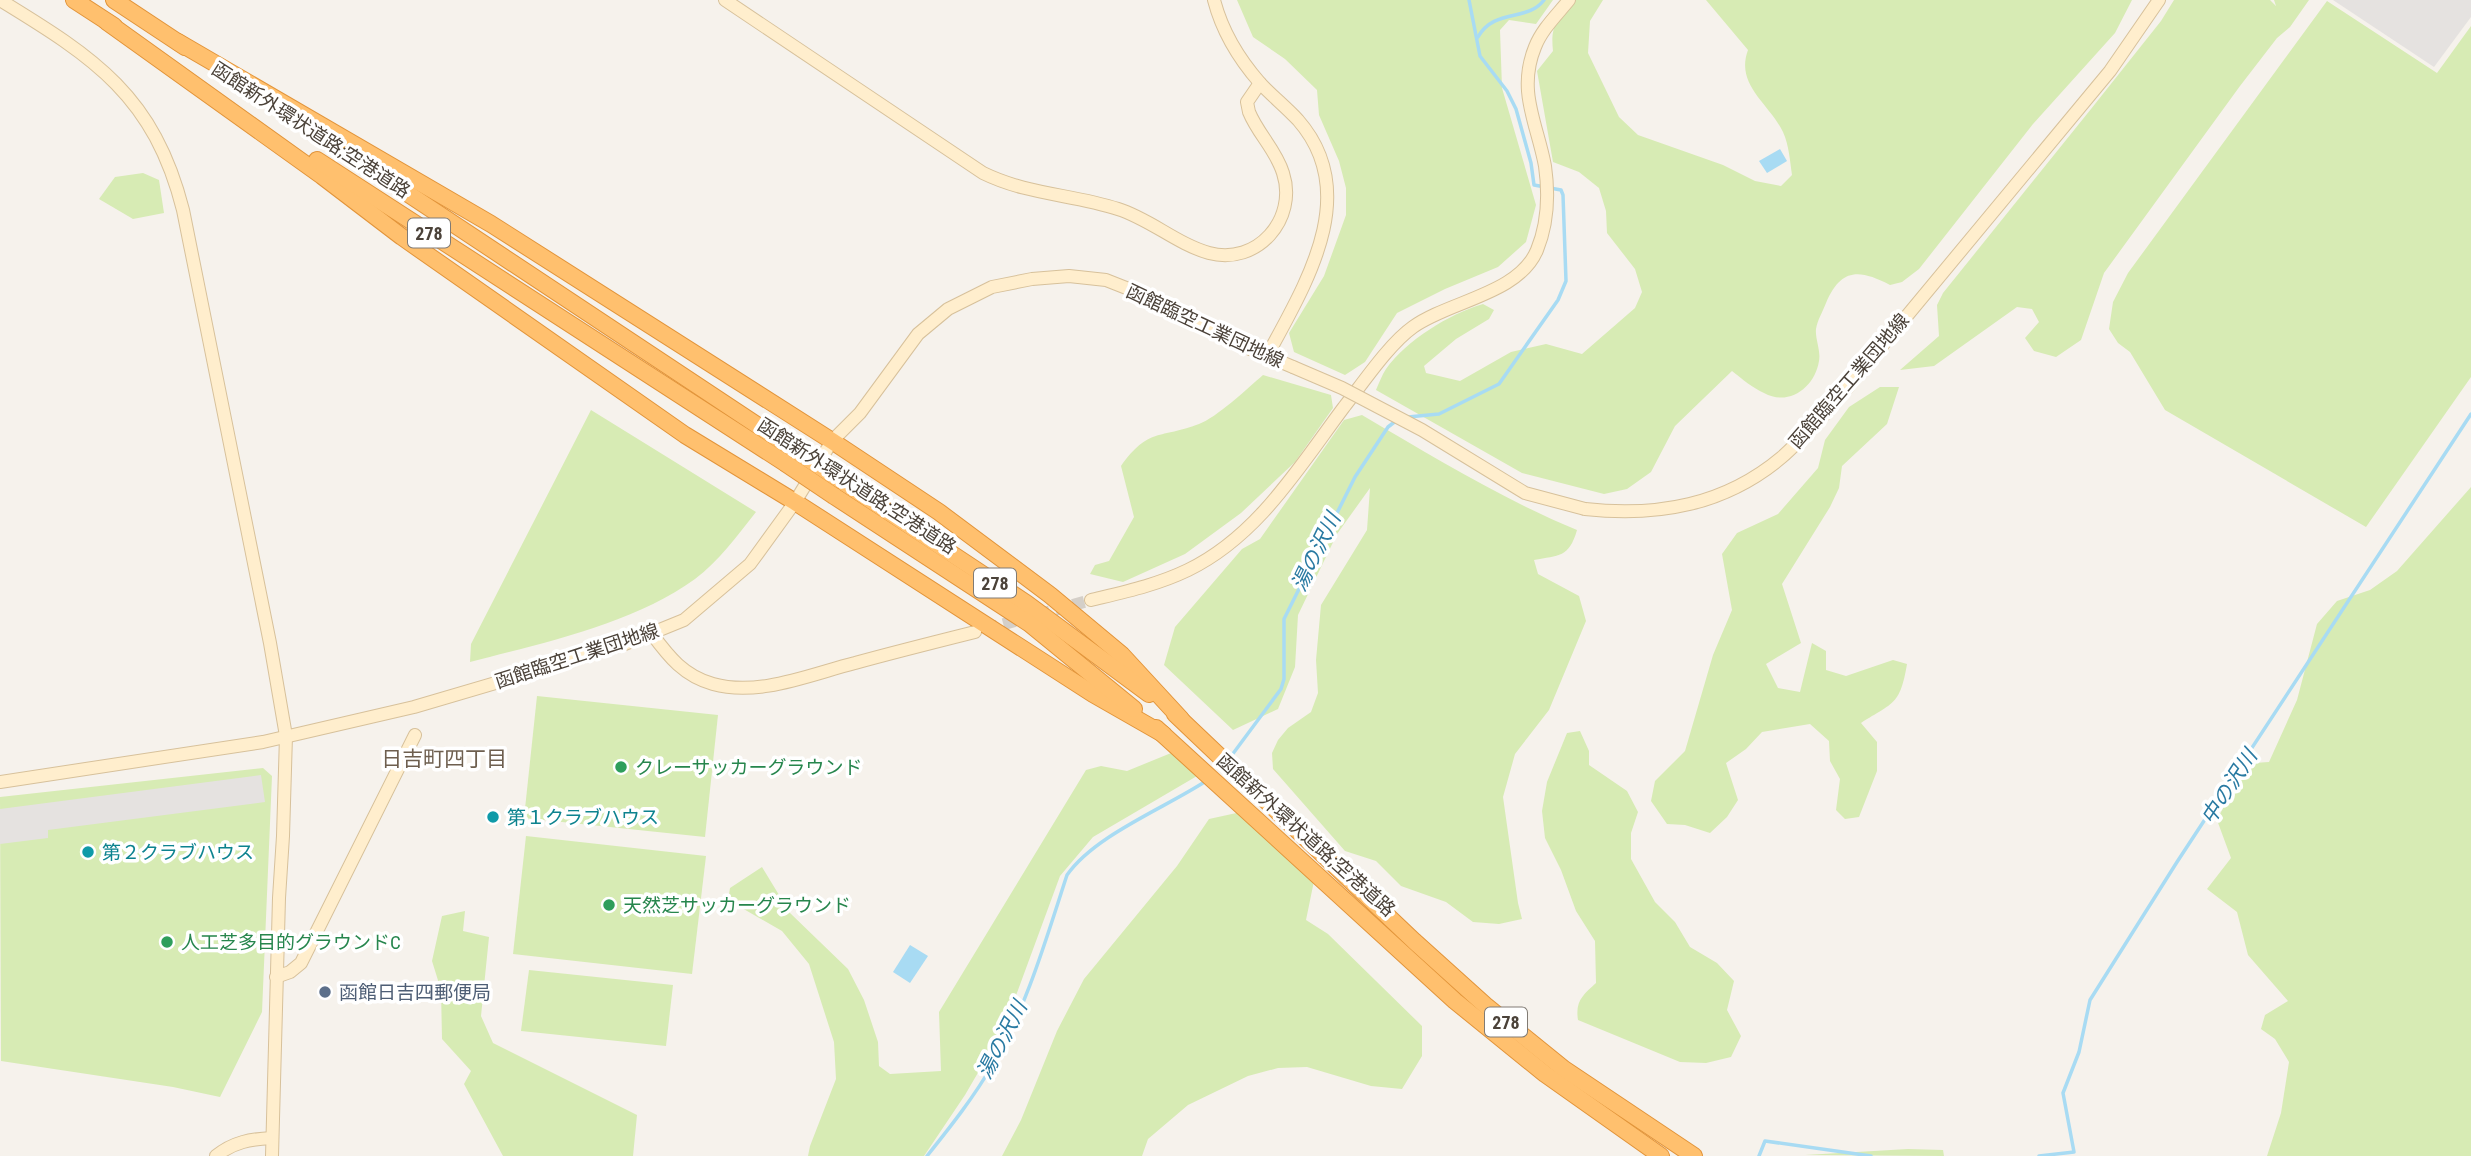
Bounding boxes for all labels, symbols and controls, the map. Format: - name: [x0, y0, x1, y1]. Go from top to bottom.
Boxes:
- street label: 函館新外環状道路;空港道路: [208, 57, 414, 203]
- road number: 278: [408, 218, 450, 247]
- street label: 函館臨空工業団地線: [1123, 279, 1287, 373]
- street label: 函館臨空工業団地線: [1784, 309, 1914, 453]
- street label: 函館新外環状道路;空港道路: [754, 413, 960, 559]
- water label: 湯の沢川: [1287, 507, 1346, 595]
- road number: 278: [974, 568, 1016, 598]
- street label: 函館臨空工業団地線: [492, 619, 662, 693]
- water label: 中の沢川: [2196, 744, 2263, 829]
- district label: 日吉町四丁目: [381, 747, 507, 771]
- street label: 函館新外環状道路;空港道路: [1212, 749, 1400, 921]
- place label: クレーサッカーグラウンド: [635, 756, 863, 779]
- marker: クレーサッカーグラウンド: [613, 759, 629, 775]
- place label: 第１クラブハウス: [507, 806, 659, 829]
- marker: 第１クラブハウス: [485, 809, 501, 825]
- place label: 第２クラブハウス: [102, 841, 254, 864]
- marker: 第２クラブハウス: [80, 844, 96, 860]
- place label: 天然芝サッカーグラウンド: [623, 894, 851, 917]
- marker: 天然芝サッカーグラウンド: [601, 897, 617, 913]
- place label: 人工芝多目的グラウンドC: [181, 931, 401, 954]
- marker: 人工芝多目的グラウンドC: [159, 934, 175, 950]
- place label: 函館日吉四郵便局: [339, 981, 491, 1004]
- marker: 函館日吉四郵便局: [317, 984, 333, 1000]
- water label: 湯の沢川: [972, 995, 1033, 1083]
- road number: 278: [1485, 1007, 1527, 1036]

